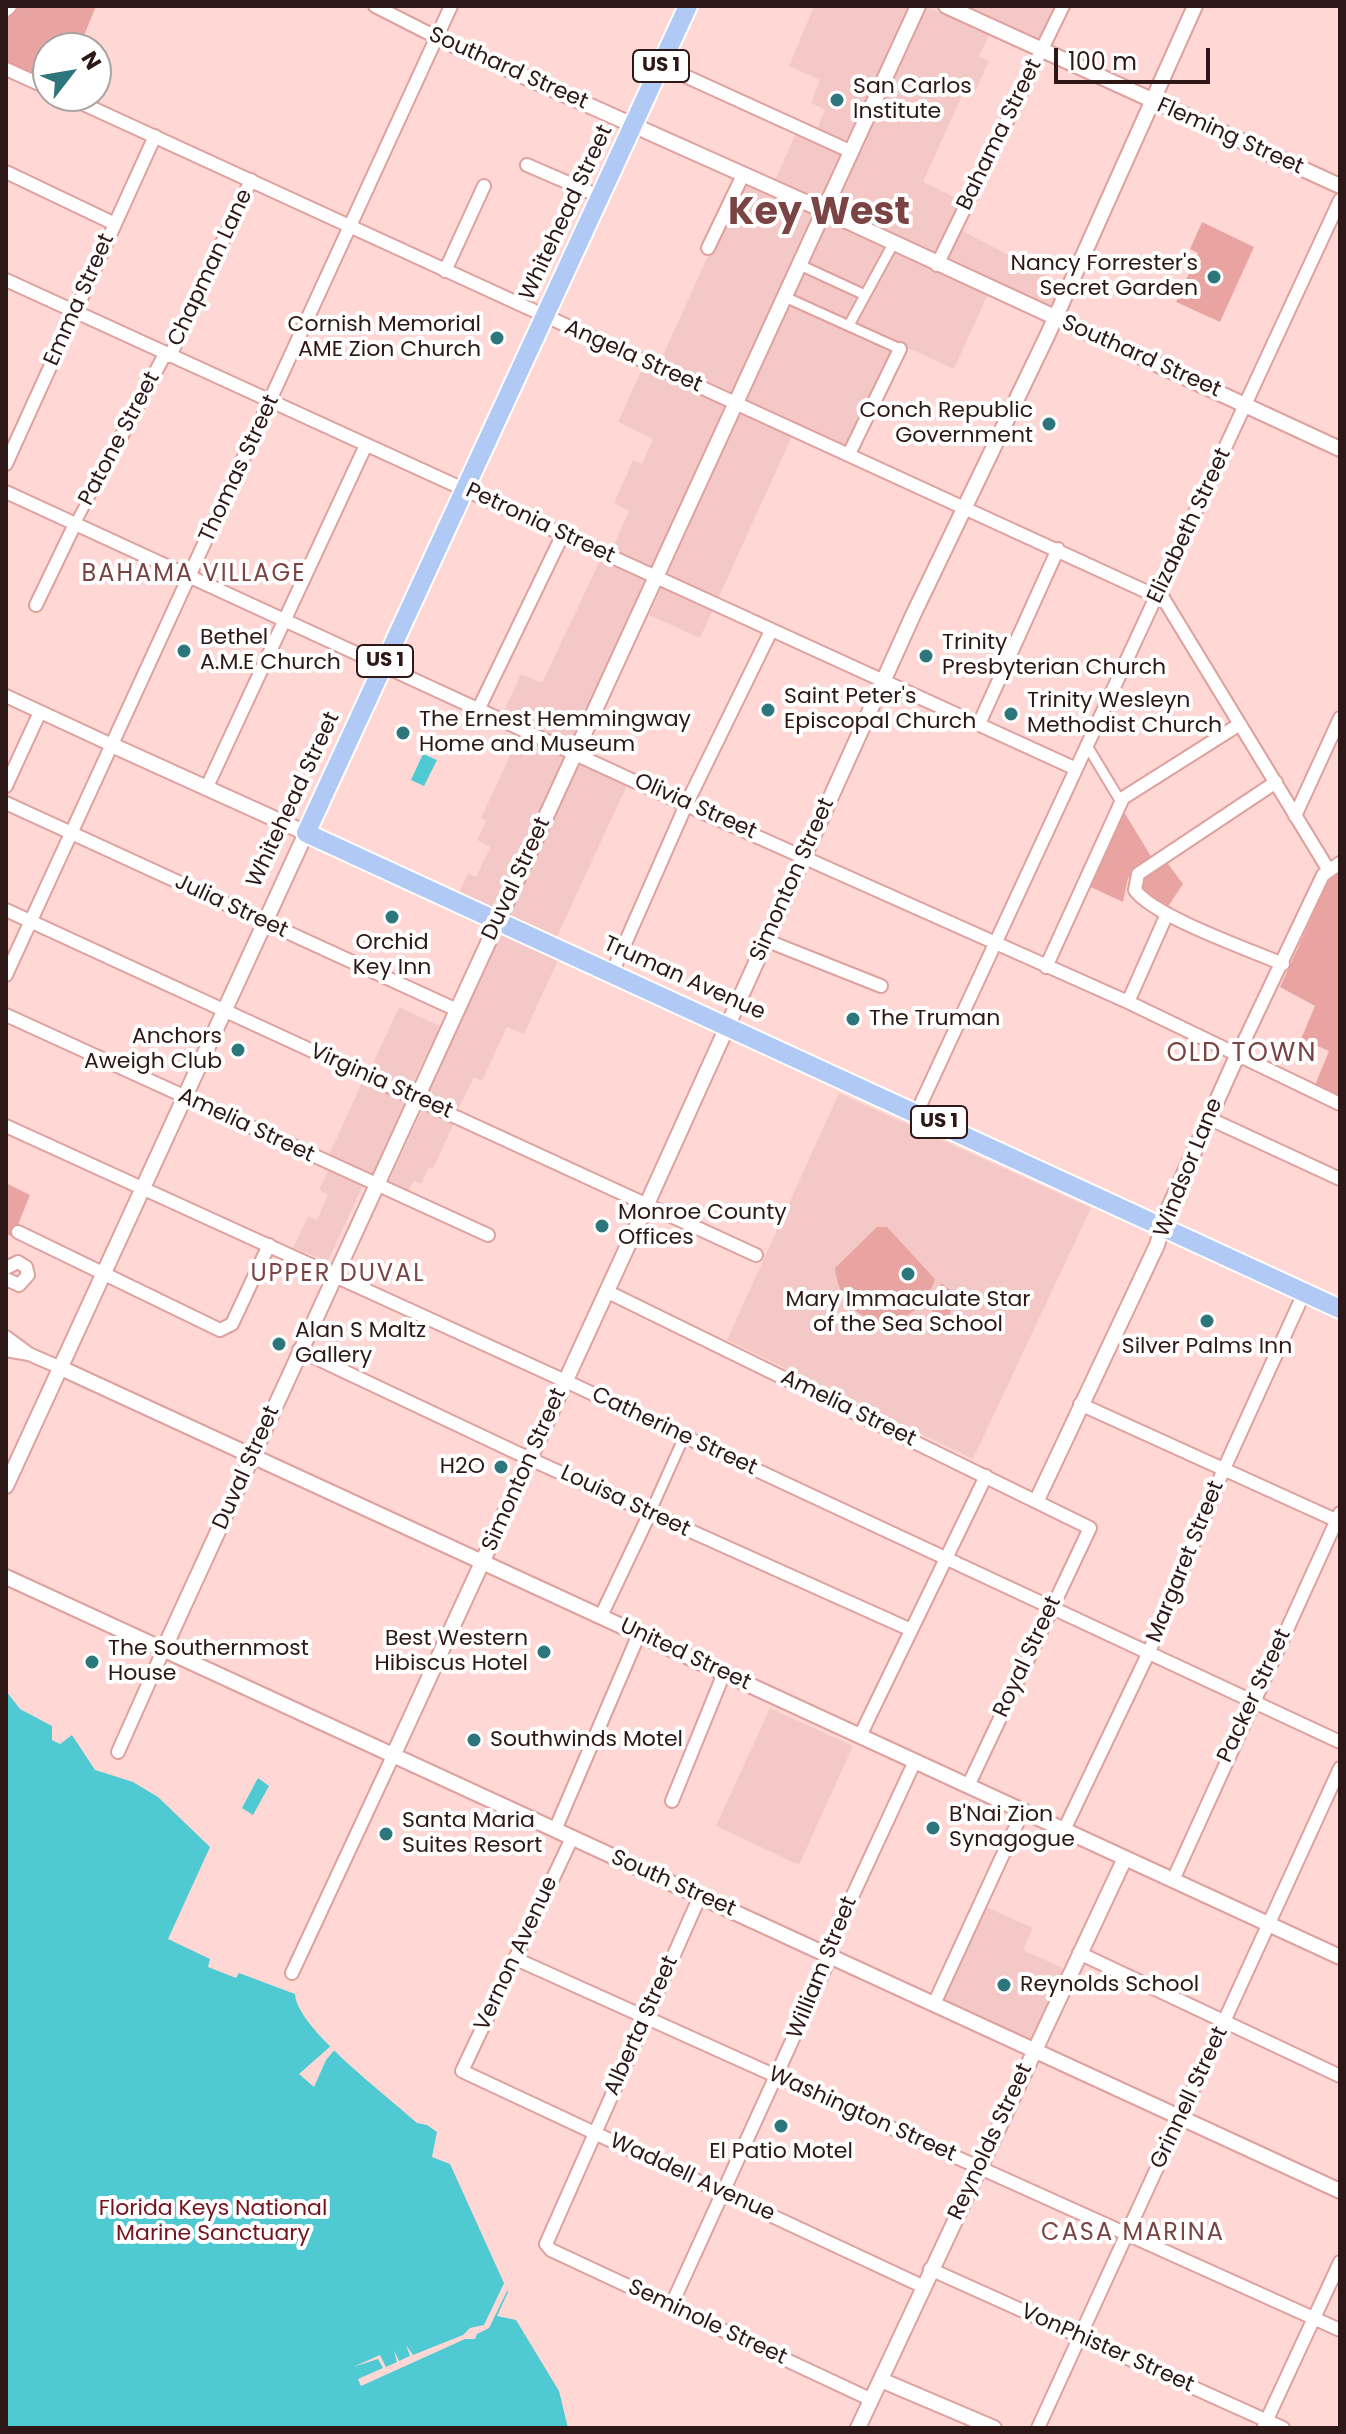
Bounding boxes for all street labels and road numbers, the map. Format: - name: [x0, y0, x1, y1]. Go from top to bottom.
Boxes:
- street label: Southard Street: [424, 22, 592, 116]
- road number: US 1: [633, 50, 689, 82]
- street label: Bahama Street: [952, 55, 1048, 215]
- street label: Fleming Street: [1153, 93, 1307, 181]
- street label: Whitehead Street: [515, 121, 619, 305]
- street label: Chapman Lane: [163, 185, 259, 351]
- street label: Emma Street: [39, 230, 121, 370]
- street label: Southard Street: [1057, 310, 1225, 404]
- street label: Angela Street: [560, 315, 706, 399]
- street label: Patone Street: [74, 368, 166, 510]
- street label: Thomas Street: [194, 391, 286, 547]
- street label: Elizabeth Street: [1143, 444, 1237, 608]
- street label: Petronia Street: [461, 478, 619, 570]
- road number: US 1: [357, 645, 413, 677]
- street label: Whitehead Street: [242, 708, 346, 892]
- street label: Olivia Street: [630, 768, 760, 846]
- street label: Simonton Street: [745, 794, 841, 966]
- street label: Duval Street: [477, 813, 557, 945]
- street label: Julia Street: [170, 869, 292, 945]
- street label: Truman Avenue: [599, 931, 769, 1027]
- street label: Virginia Street: [306, 1039, 456, 1125]
- street label: Amelia Street: [174, 1083, 318, 1169]
- street label: Windsor Lane: [1149, 1095, 1229, 1241]
- road number: US 1: [911, 1106, 967, 1138]
- street label: Amelia Street: [776, 1365, 920, 1453]
- street label: Catherine Street: [587, 1382, 761, 1482]
- street label: Simonton Street: [477, 1384, 573, 1556]
- street label: Duval Street: [208, 1402, 286, 1534]
- street label: Louisa Street: [556, 1461, 694, 1543]
- street label: Margaret Street: [1142, 1477, 1230, 1647]
- street label: Royal Street: [988, 1592, 1068, 1722]
- street label: United Street: [615, 1613, 755, 1697]
- street label: Packer Street: [1213, 1625, 1297, 1767]
- street label: South Street: [607, 1845, 739, 1923]
- street label: Vernon Avenue: [470, 1873, 564, 2035]
- street label: William Street: [782, 1893, 864, 2043]
- street label: Alberta Street: [599, 1952, 685, 2100]
- street label: Grinnell Street: [1146, 2023, 1234, 2173]
- street label: Reynolds Street: [943, 2060, 1039, 2224]
- street label: Washington Street: [764, 2062, 960, 2168]
- street label: Waddell Avenue: [605, 2128, 779, 2228]
- street label: Seminole Street: [623, 2275, 791, 2371]
- street label: VonPhister Street: [1016, 2299, 1198, 2399]

